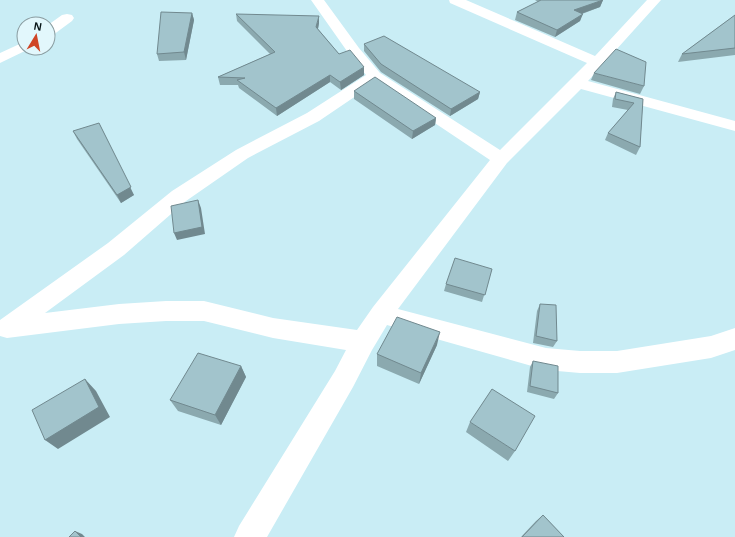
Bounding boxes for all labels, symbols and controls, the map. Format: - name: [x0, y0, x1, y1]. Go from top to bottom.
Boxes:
- north arrow: [16, 16, 56, 56]
- text: N: [33, 20, 43, 33]

